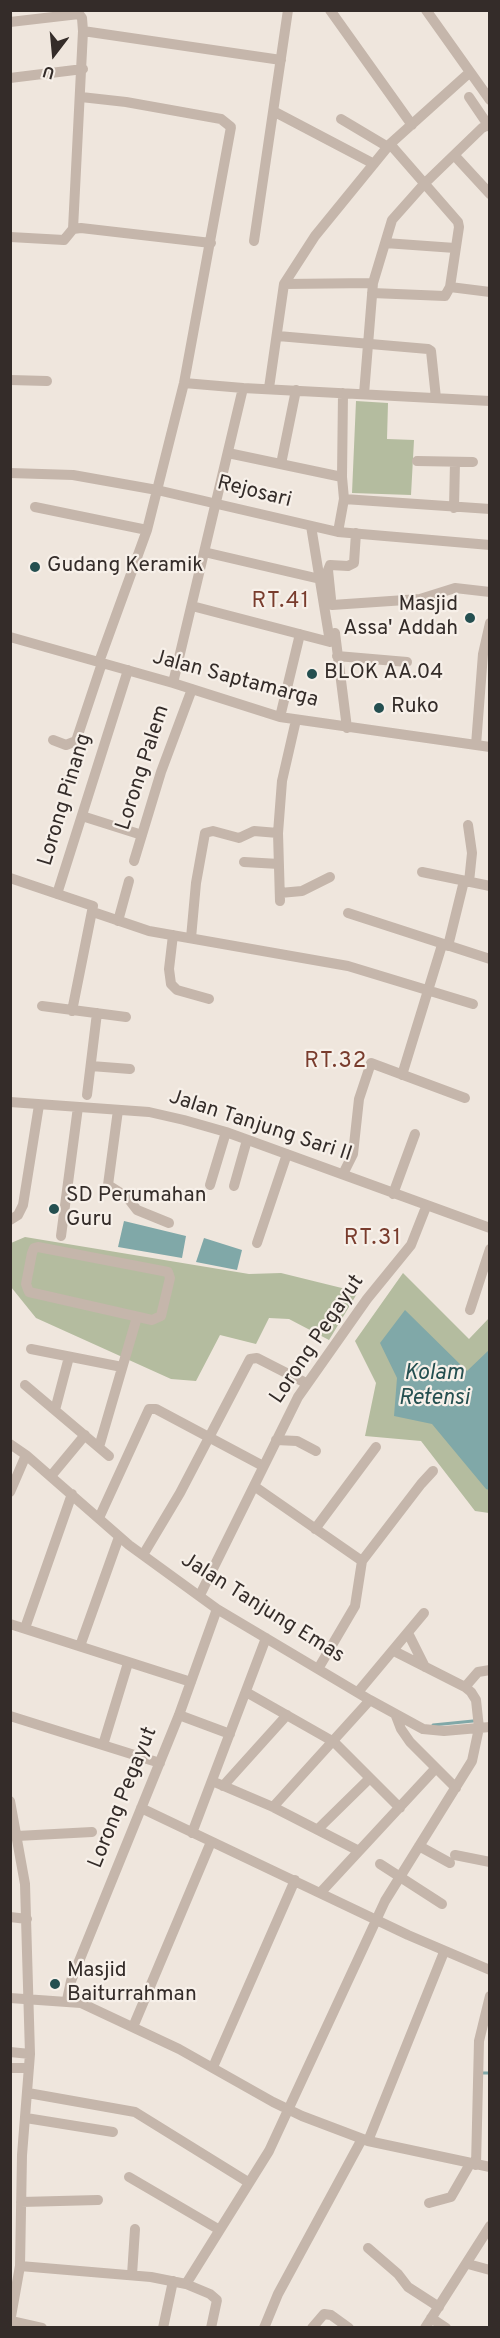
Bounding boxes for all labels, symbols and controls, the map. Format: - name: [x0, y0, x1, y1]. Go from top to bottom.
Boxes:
- north arrow: [24, 24, 84, 84]
- text: U: [41, 60, 57, 82]
- street label: Rejosari: [214, 472, 294, 514]
- place label: Gudang Keramik: [47, 554, 203, 580]
- marker: Gudang Keramik: [28, 560, 42, 574]
- district label: RT.41: [251, 590, 311, 616]
- place label: Masjid Assa' Addah: [343, 593, 458, 643]
- marker: Masjid Assa' Addah: [463, 611, 477, 625]
- street label: Jalan Saptamarga: [149, 646, 321, 714]
- place label: BLOK AA.04: [324, 661, 443, 687]
- marker: BLOK AA.04: [305, 667, 319, 681]
- place label: Ruko: [391, 695, 439, 721]
- marker: Ruko: [372, 701, 386, 715]
- street label: Lorong Palem: [112, 702, 176, 834]
- street label: Lorong Pinang: [34, 731, 98, 869]
- district label: RT.32: [304, 1050, 368, 1076]
- street label: Jalan Tanjung Sari II: [165, 1086, 355, 1168]
- place label: SD Perumahan Guru: [66, 1184, 207, 1234]
- marker: SD Perumahan Guru: [47, 1202, 61, 1216]
- district label: RT.31: [344, 1227, 402, 1253]
- street label: Lorong Pegayut: [266, 1271, 370, 1409]
- water label: Kolam Retensi: [399, 1362, 469, 1414]
- street label: Jalan Tanjung Emas: [176, 1548, 348, 1670]
- street label: Lorong Pegayut: [84, 1724, 164, 1872]
- place label: Masjid Baiturrahman: [67, 1959, 197, 2009]
- marker: Masjid Baiturrahman: [48, 1977, 62, 1991]

